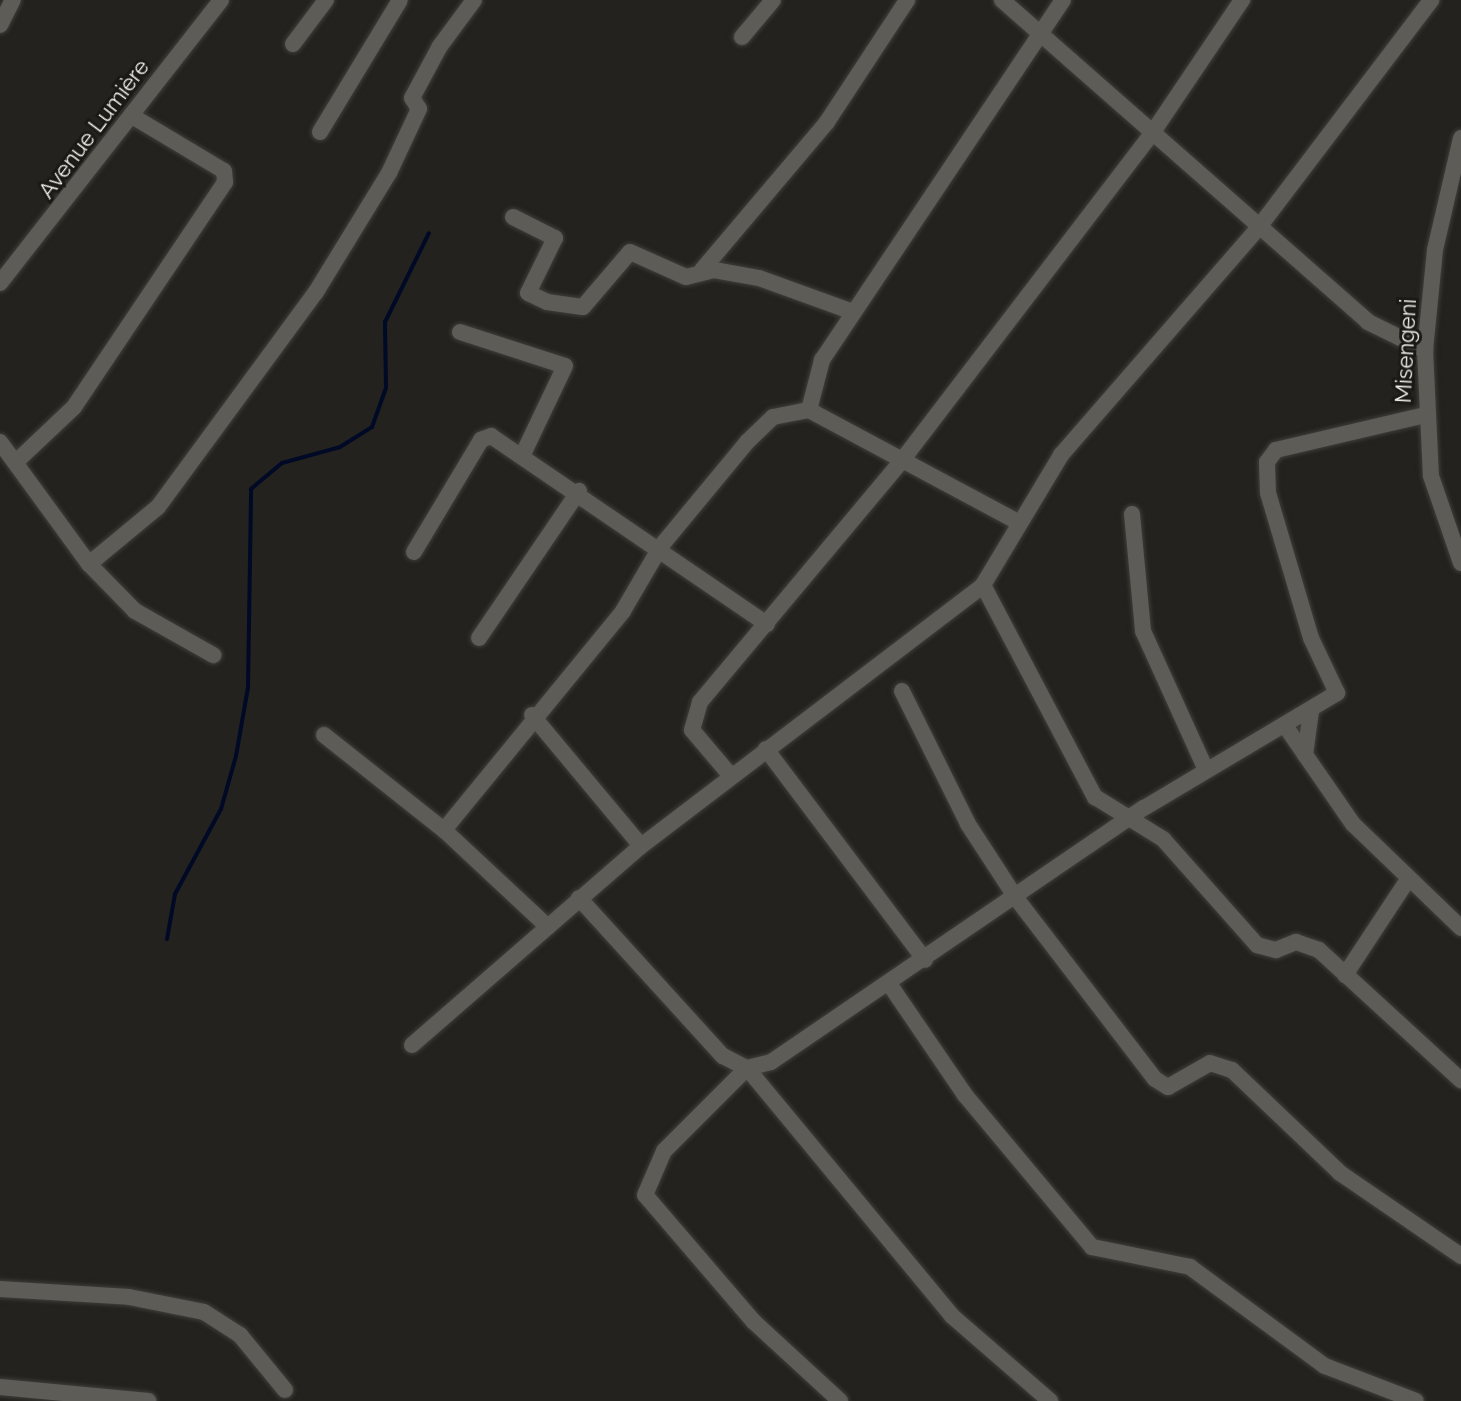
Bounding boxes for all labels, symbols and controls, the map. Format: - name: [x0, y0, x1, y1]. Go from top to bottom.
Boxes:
- street label: Avenue Lumière: [33, 54, 155, 204]
- street label: Misengeni: [1390, 298, 1422, 404]

